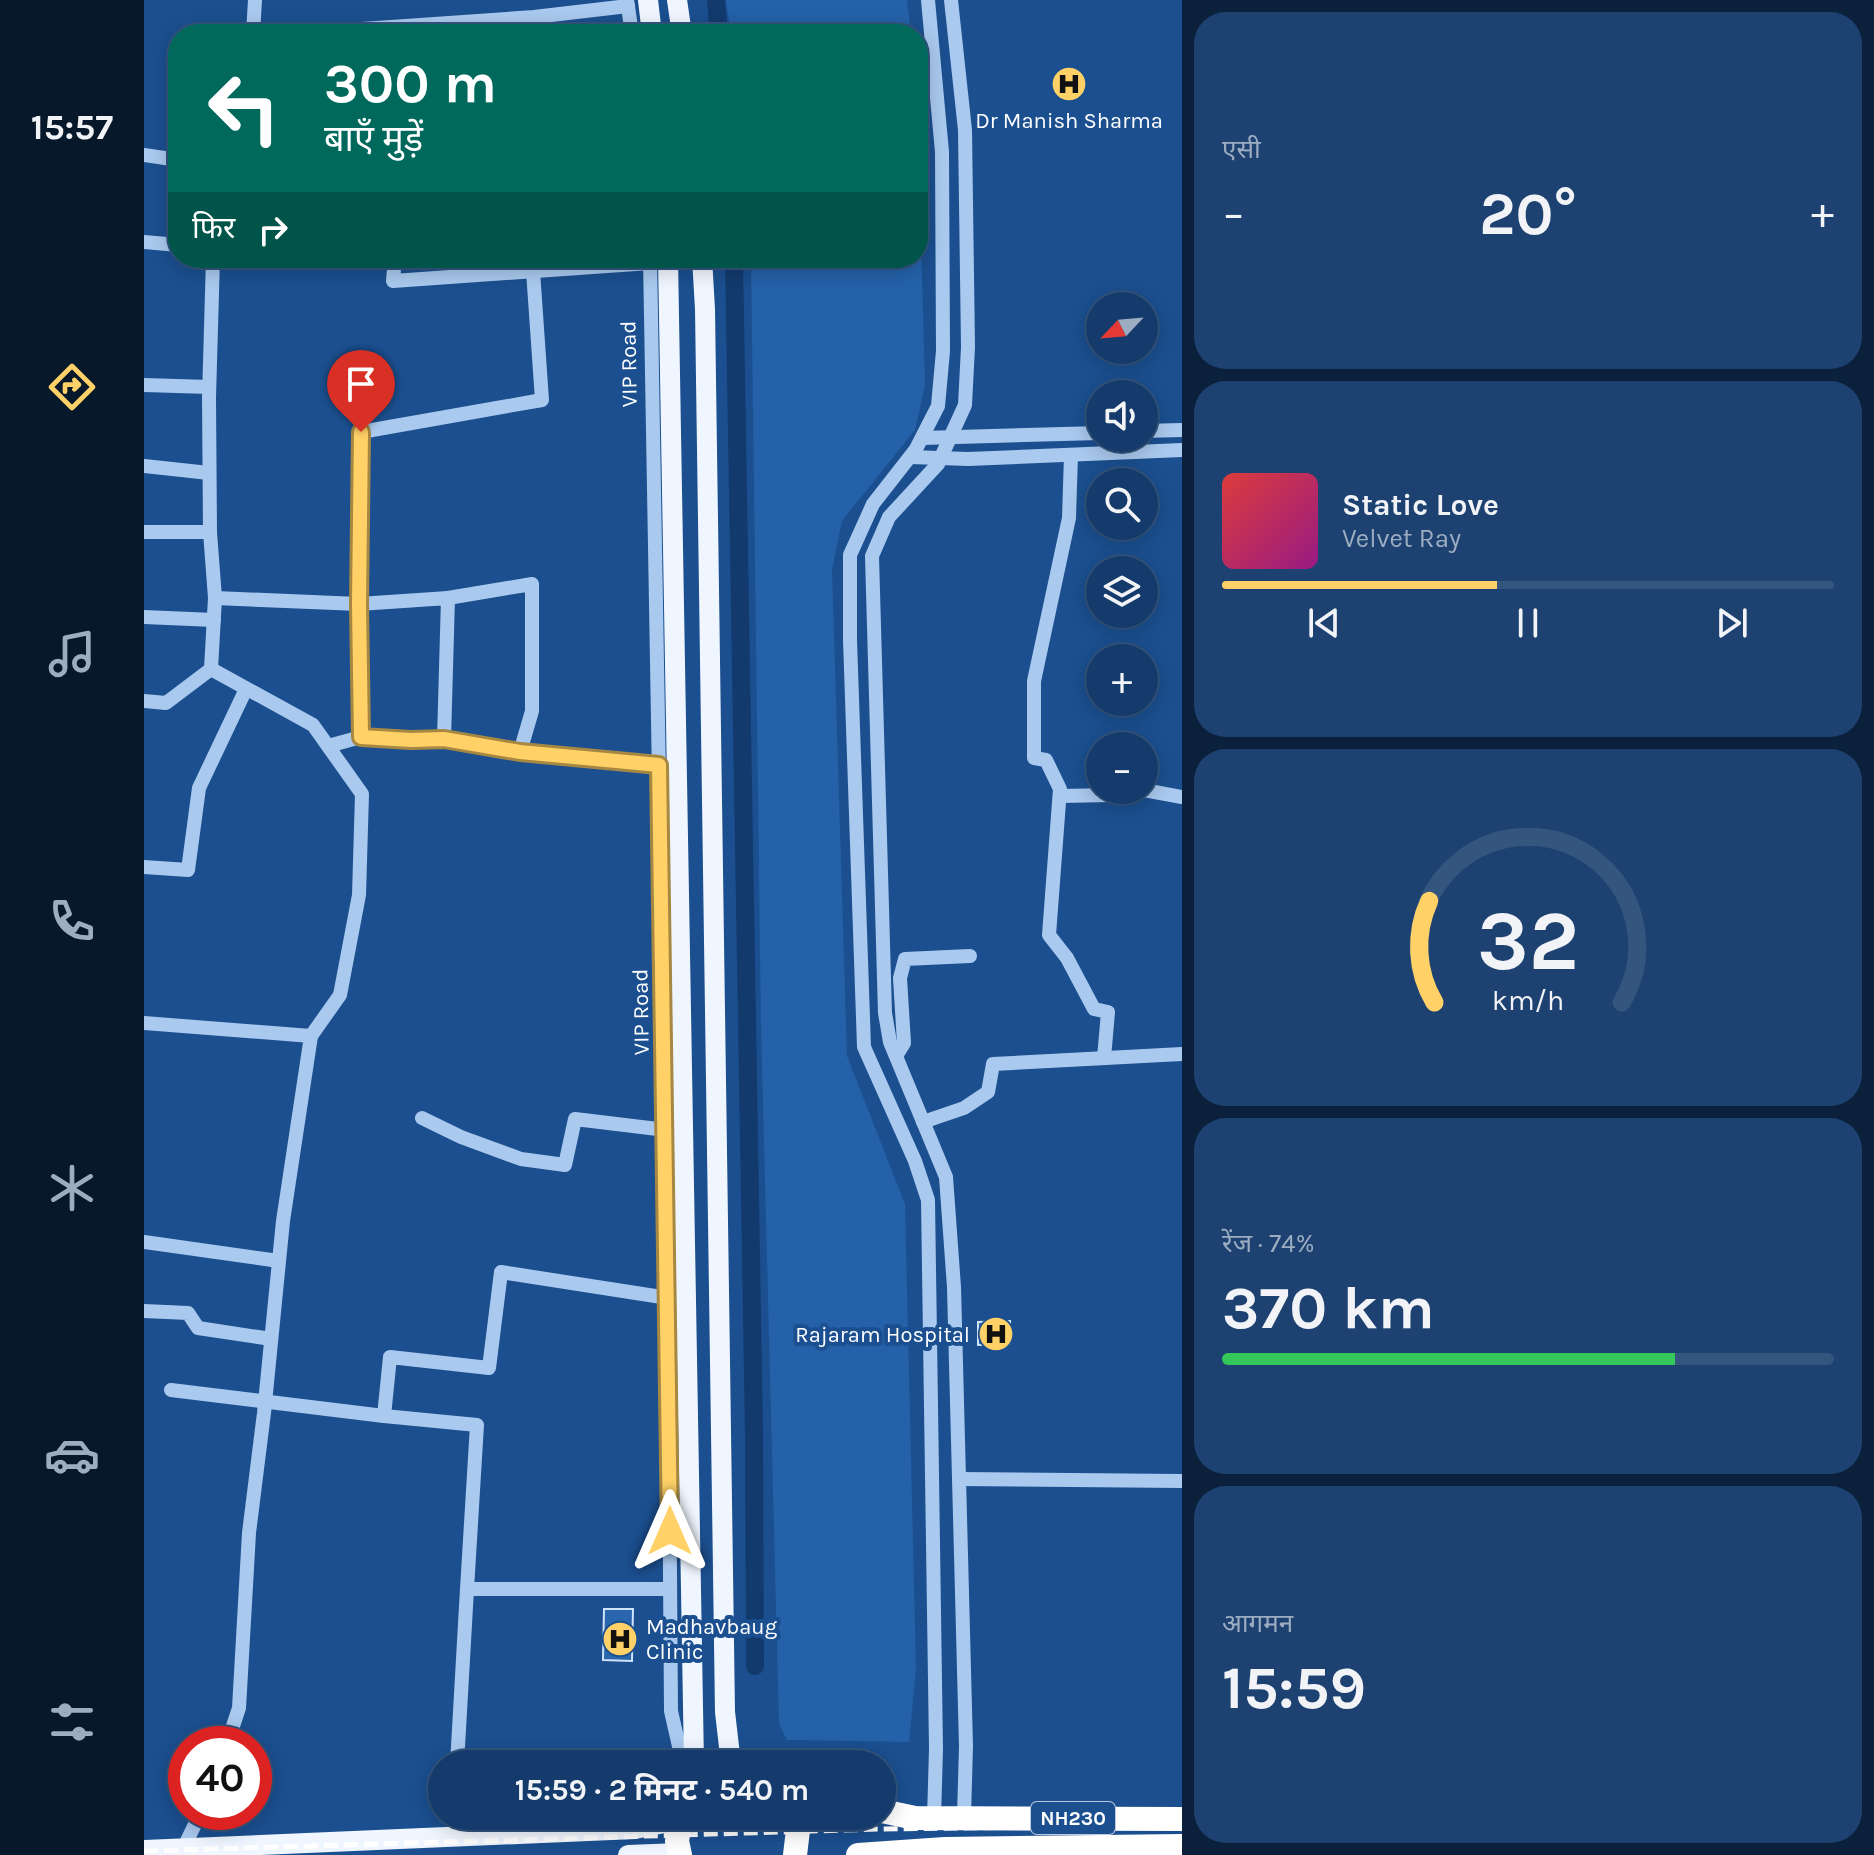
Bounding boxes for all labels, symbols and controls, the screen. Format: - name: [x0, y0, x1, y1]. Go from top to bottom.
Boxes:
- text: 300 m: [324, 51, 497, 116]
- icon: left: [192, 56, 296, 160]
- hospital icon: Dr Manish Sharma: [1050, 65, 1088, 103]
- text: 15:57: [31, 106, 113, 148]
- place label: Dr Manish Sharma: [975, 108, 1163, 134]
- text: बाएँ मुड़ें: [324, 118, 423, 160]
- text: एसी: [1222, 134, 1261, 165]
- text: 20°: [1479, 179, 1577, 249]
- text: −: [1222, 188, 1245, 239]
- text: +: [1811, 188, 1834, 239]
- icon: right: [251, 208, 295, 252]
- text: फिर: [192, 210, 235, 246]
- north arrow: [1086, 292, 1158, 364]
- map controls: [1086, 292, 1158, 804]
- street label: VIP Road: [615, 320, 643, 407]
- pin: [327, 350, 395, 432]
- icon: directions: [44, 359, 100, 415]
- icon: arrive: [339, 362, 383, 406]
- button: sound: [1086, 380, 1158, 452]
- button: search: [1086, 468, 1158, 540]
- text: Static Love: [1342, 487, 1499, 523]
- text: Velvet Ray: [1342, 523, 1461, 554]
- button: layers: [1086, 556, 1158, 628]
- icon: previous: [1302, 601, 1346, 645]
- icon: pause: [1506, 601, 1550, 645]
- icon: next: [1710, 601, 1754, 645]
- icon: music: [44, 626, 100, 682]
- button: +: [1086, 644, 1158, 716]
- button: −: [1086, 732, 1158, 804]
- icon: phone: [44, 893, 100, 949]
- text: 32: [1477, 893, 1579, 990]
- street label: VIP Road: [627, 968, 655, 1055]
- text: km/h: [1492, 985, 1564, 1018]
- icon: climate: [44, 1160, 100, 1216]
- text: रेंज · 74%: [1222, 1228, 1315, 1259]
- text: 370 km: [1222, 1273, 1435, 1343]
- hospital icon: Rajaram Hospital: [977, 1315, 1015, 1353]
- place label: Rajaram Hospital: [795, 1322, 970, 1348]
- icon: car: [44, 1427, 100, 1483]
- position arrow: [628, 1489, 712, 1573]
- text: आगमन: [1222, 1608, 1293, 1639]
- place label: Madhavbaug Clinic: [646, 1614, 778, 1665]
- hospital icon: Madhavbaug Clinic: [601, 1620, 639, 1658]
- text: 15:59: [1222, 1653, 1366, 1723]
- icon: filters: [44, 1694, 100, 1750]
- speed limit sign: 40: [168, 1726, 272, 1830]
- text: 15:59 · 2 मिनट · 540 m: [515, 1772, 809, 1808]
- road number: NH230: [1031, 1802, 1115, 1834]

